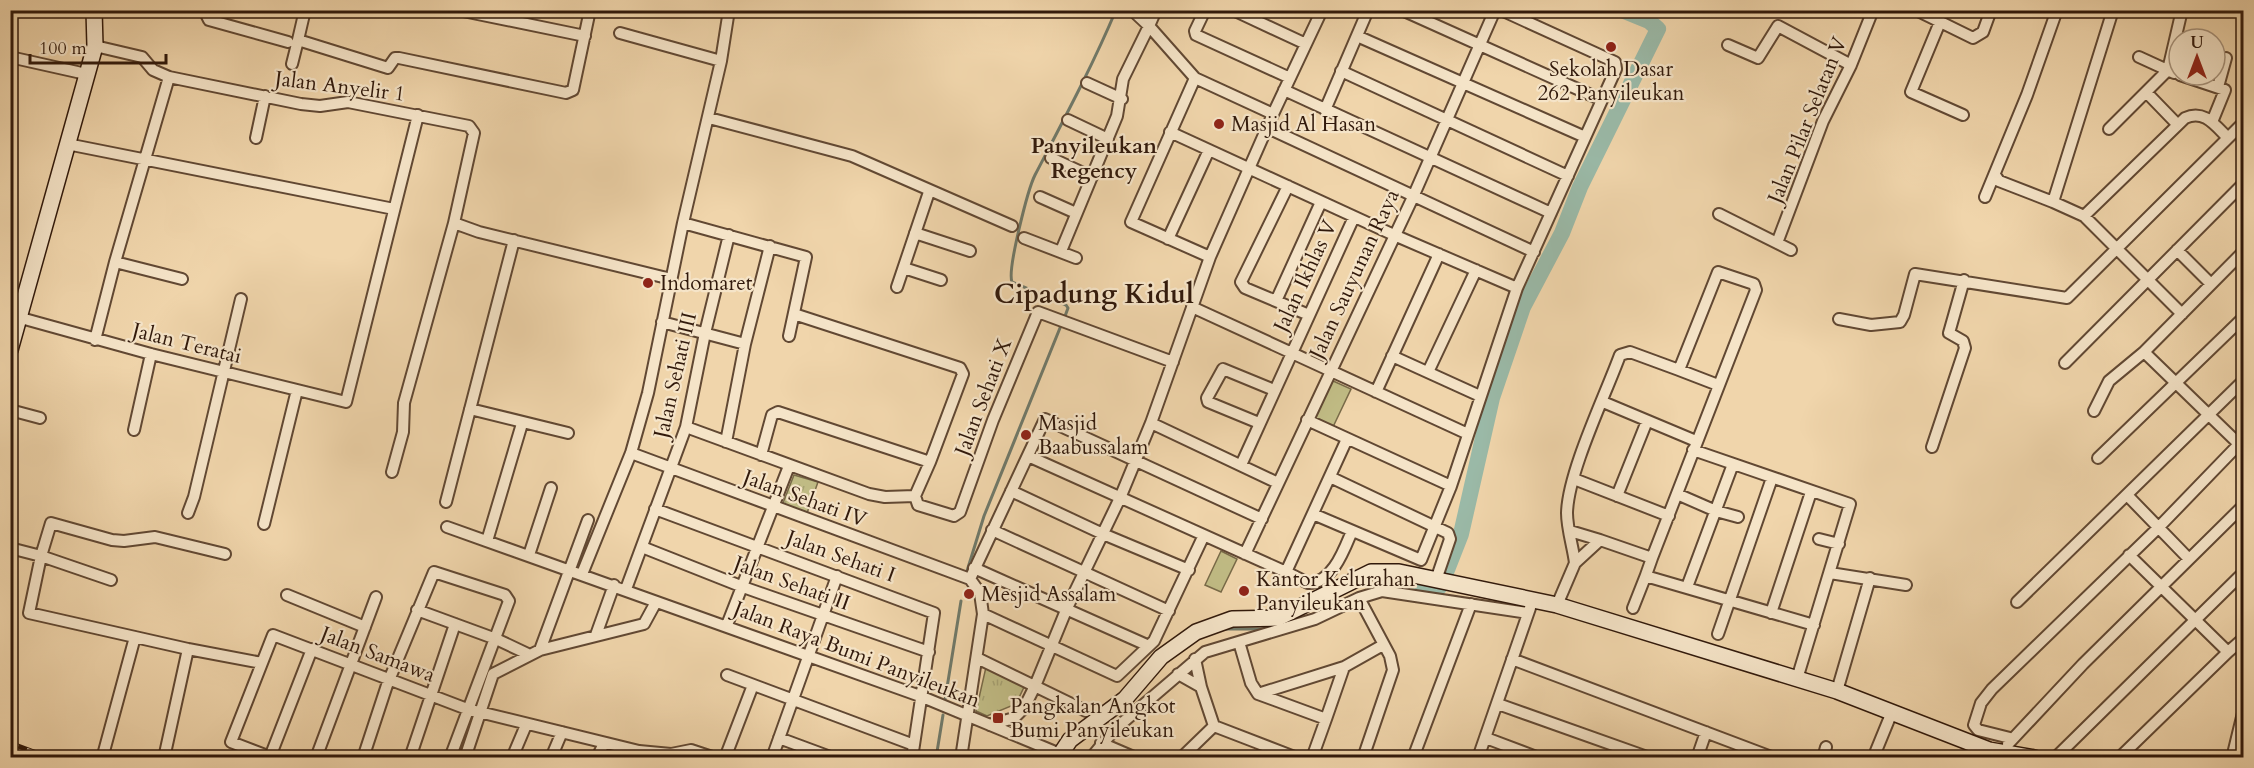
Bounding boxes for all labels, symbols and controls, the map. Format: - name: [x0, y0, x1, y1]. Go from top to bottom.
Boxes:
- scale bar: [30, 27, 166, 65]
- north arrow: [2167, 27, 2227, 87]
- street label: Jalan Pilar Selatan V: [1760, 32, 1854, 211]
- text: U: [2190, 32, 2204, 54]
- text: 100 m: [39, 36, 87, 61]
- marker: Sekolah Dasar 262 Panyileukan: [1604, 40, 1618, 54]
- place label: Sekolah Dasar 262 Panyileukan: [1538, 55, 1685, 108]
- street label: Jalan Anyelir 1: [270, 64, 407, 109]
- place label: Masjid Al Hasan: [1231, 110, 1376, 139]
- marker: Masjid Al Hasan: [1212, 117, 1226, 131]
- district label: Panyileukan Regency: [1031, 131, 1157, 186]
- street label: Jalan Sauyunan Raya: [1301, 185, 1407, 367]
- street label: Jalan Ikhlas V: [1266, 215, 1344, 340]
- place label: Indomaret: [660, 269, 753, 298]
- marker: Indomaret: [641, 276, 655, 290]
- district label: Cipadung Kidul: [994, 276, 1194, 313]
- street label: Jalan Sehati III: [646, 309, 704, 444]
- street label: Jalan Teratai: [126, 315, 245, 371]
- street label: Jalan Sehati X: [947, 334, 1019, 463]
- place label: Masjid Baabussalam: [1038, 409, 1149, 462]
- marker: Masjid Baabussalam: [1019, 428, 1033, 442]
- street label: Jalan Sehati IV: [736, 462, 871, 534]
- street label: Jalan Sehati I: [779, 522, 899, 590]
- street label: Jalan Sehati II: [727, 548, 854, 618]
- place label: Kantor Kelurahan Panyileukan: [1256, 565, 1415, 618]
- place label: Mesjid Assalam: [981, 580, 1116, 609]
- marker: Kantor Kelurahan Panyileukan: [1237, 584, 1251, 598]
- marker: Mesjid Assalam: [962, 587, 976, 601]
- street label: Jalan Raya Bumi Panyileukan: [727, 593, 984, 715]
- street label: Jalan Samawa: [314, 618, 439, 690]
- place label: Pangkalan Angkot Bumi Panyileukan: [1010, 692, 1176, 745]
- marker: Pangkalan Angkot Bumi Panyileukan: [991, 711, 1005, 725]

